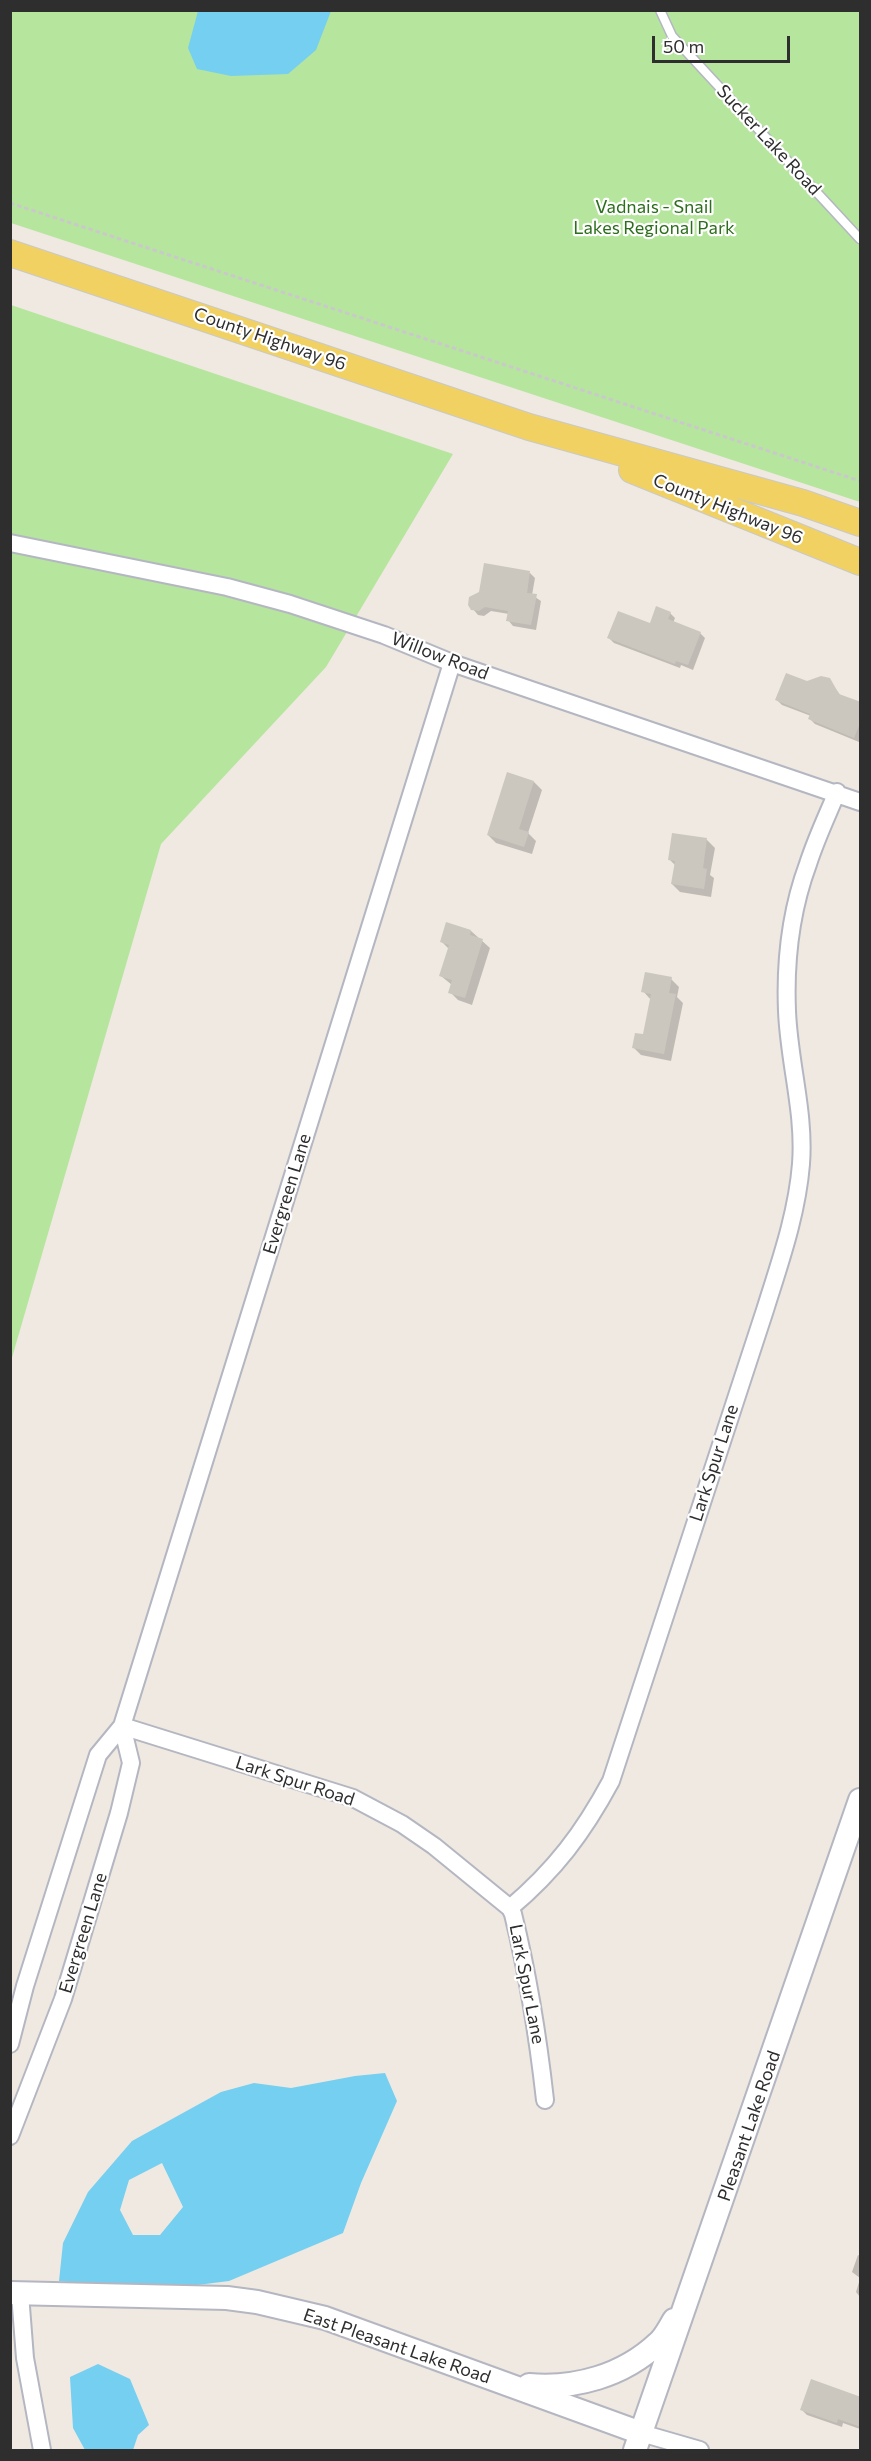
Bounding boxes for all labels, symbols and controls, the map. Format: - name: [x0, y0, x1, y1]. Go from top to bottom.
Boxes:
- scale bar: [655, 24, 793, 62]
- text: 50 m: [663, 35, 704, 57]
- street label: Sucker Lake Road: [712, 80, 826, 200]
- park label: Vadnais - Snail Lakes Regional Park: [573, 196, 735, 238]
- street label: County Highway 96: [191, 303, 349, 375]
- street label: County Highway 96: [650, 469, 806, 549]
- street label: Willow Road: [388, 628, 492, 684]
- street label: Evergreen Lane: [258, 1131, 316, 1257]
- street label: Lark Spur Lane: [685, 1402, 743, 1524]
- street label: Lark Spur Road: [233, 1752, 357, 1810]
- street label: Evergreen Lane: [54, 1870, 112, 1996]
- street label: Lark Spur Lane: [505, 1922, 549, 2046]
- street label: Pleasant Lake Road: [713, 2048, 785, 2204]
- street label: East Pleasant Lake Road: [301, 2304, 493, 2388]

